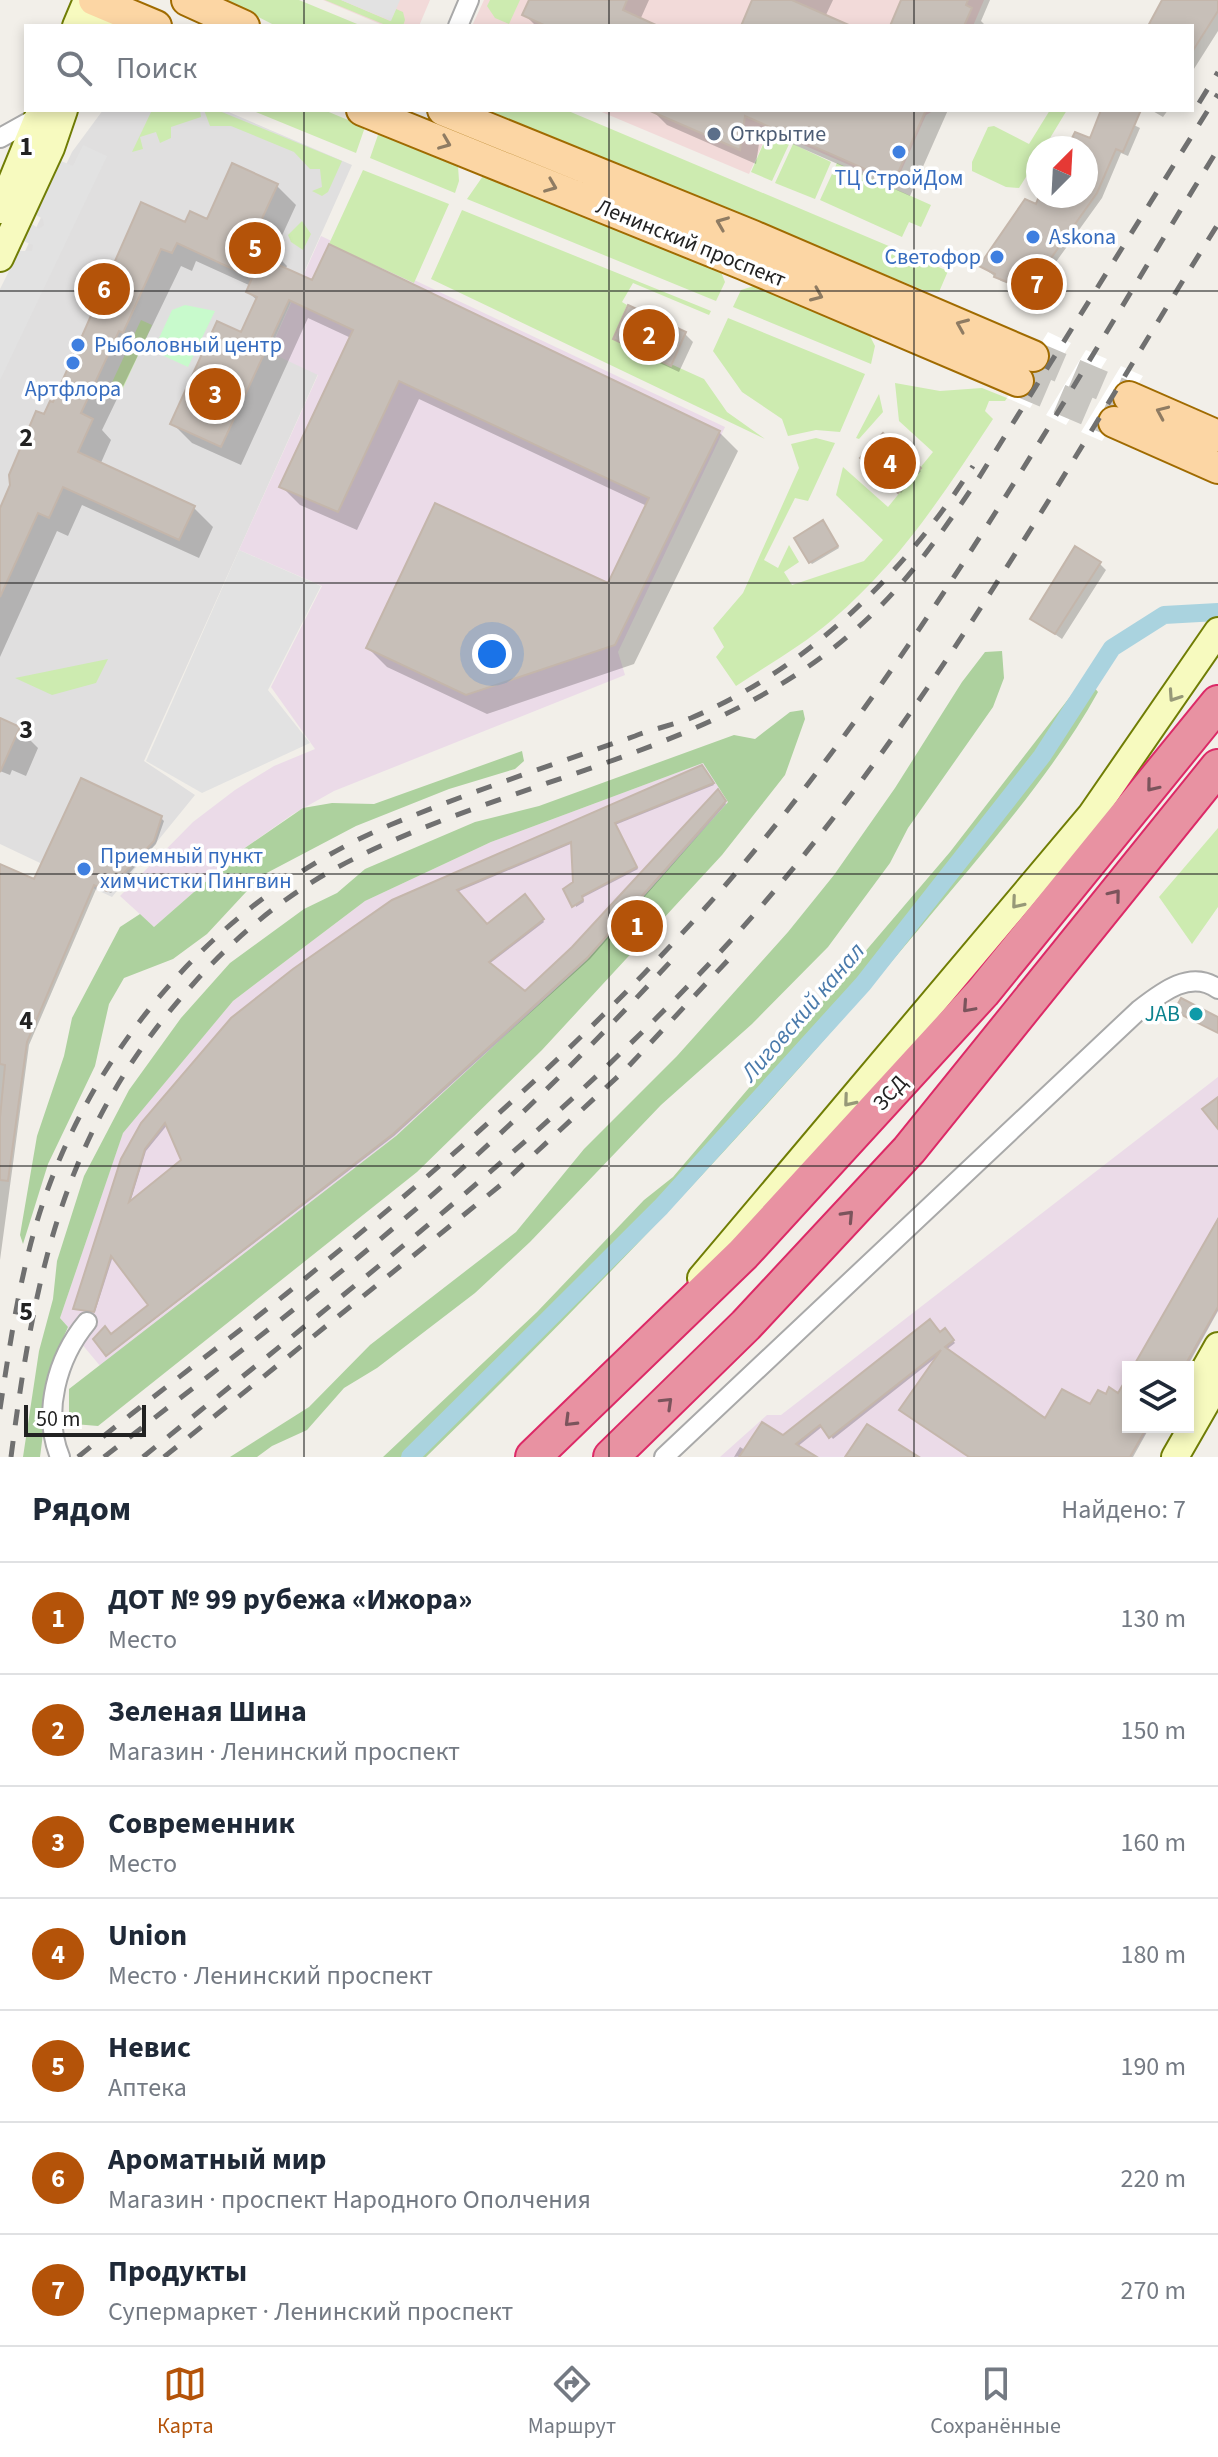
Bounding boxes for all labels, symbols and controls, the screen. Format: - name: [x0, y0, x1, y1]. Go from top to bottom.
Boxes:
- search box: [24, 24, 1194, 112]
- icon: search: [52, 46, 96, 90]
- text: Поиск: [116, 47, 197, 90]
- place label: Открытие: [730, 118, 826, 150]
- marker: Открытие: [705, 125, 723, 143]
- text: 1: [19, 128, 33, 165]
- one-way arrow: [437, 134, 451, 150]
- north arrow: [1026, 136, 1098, 208]
- marker: ТЦ СтройДом: [890, 143, 908, 161]
- place label: ТЦ СтройДом: [834, 162, 964, 194]
- one-way arrow: [543, 176, 557, 193]
- street label: Ленинский проспект: [591, 190, 791, 296]
- one-way arrow: [716, 217, 730, 233]
- pin: 5: [229, 218, 281, 278]
- place label: Askona: [1049, 221, 1116, 253]
- marker: Askona: [1024, 228, 1042, 246]
- place label: Светофор: [885, 241, 981, 273]
- marker: Светофор: [988, 248, 1006, 266]
- pin: 7: [1011, 254, 1063, 314]
- pin: 6: [78, 259, 130, 319]
- one-way arrow: [809, 285, 823, 302]
- pin: 2: [623, 305, 675, 365]
- one-way arrow: [956, 318, 970, 334]
- place label: Рыболовный центр: [94, 329, 282, 361]
- marker: Рыболовный центр: [69, 336, 87, 354]
- marker: Артфлора: [64, 354, 82, 372]
- pin: 3: [189, 364, 241, 424]
- place label: Артфлора: [25, 373, 121, 405]
- one-way arrow: [1155, 405, 1170, 421]
- text: 2: [19, 419, 33, 456]
- pin: 4: [864, 433, 916, 493]
- your location: [472, 634, 512, 674]
- one-way arrow: [1169, 688, 1184, 702]
- text: 3: [19, 711, 33, 748]
- one-way arrow: [1147, 776, 1162, 791]
- place label: Приемный пункт химчистки Пингвин: [100, 840, 292, 897]
- marker: Приемный пункт химчистки Пингвин: [75, 860, 93, 878]
- one-way arrow: [1105, 890, 1120, 904]
- one-way arrow: [1012, 893, 1027, 908]
- pin: 1: [611, 896, 663, 956]
- water label: Лиговский канал: [731, 935, 873, 1091]
- one-way arrow: [964, 998, 978, 1013]
- place label: JAB: [1145, 998, 1180, 1030]
- text: 4: [19, 1002, 33, 1039]
- marker: JAB: [1187, 1005, 1205, 1023]
- street label: ЗСД: [865, 1068, 915, 1118]
- one-way arrow: [844, 1092, 859, 1107]
- one-way arrow: [839, 1211, 854, 1225]
- text: 5: [19, 1293, 33, 1330]
- map controls: [1122, 1361, 1194, 1433]
- button: layers: [1122, 1361, 1194, 1433]
- one-way arrow: [658, 1397, 672, 1412]
- scale bar: [24, 1401, 146, 1437]
- text: 50 m: [36, 1403, 81, 1435]
- one-way arrow: [565, 1412, 579, 1426]
- text: Рядом: [32, 1485, 131, 1534]
- text: Найдено: 7: [1061, 1491, 1186, 1528]
- text: ДОТ № 99 рубежа «Ижора»: [108, 1578, 473, 1621]
- text: 1: [51, 1600, 65, 1637]
- text: 130 m: [1120, 1600, 1186, 1637]
- text: Место: [108, 1621, 177, 1658]
- text: Зеленая Шина: [108, 1690, 307, 1733]
- text: 2: [51, 1712, 65, 1749]
- text: 150 m: [1120, 1712, 1186, 1749]
- text: Магазин · Ленинский проспект: [108, 1733, 460, 1770]
- text: Современник: [108, 1802, 295, 1845]
- text: 3: [51, 1824, 65, 1861]
- text: 160 m: [1120, 1824, 1186, 1861]
- text: Место: [108, 1845, 177, 1882]
- text: Union: [108, 1914, 187, 1957]
- text: 4: [51, 1936, 65, 1973]
- text: 180 m: [1120, 1936, 1186, 1973]
- text: Место · Ленинский проспект: [108, 1957, 433, 1994]
- text: Невис: [108, 2026, 191, 2069]
- text: 5: [51, 2048, 65, 2085]
- text: 190 m: [1120, 2048, 1186, 2085]
- text: Аптека: [108, 2069, 187, 2106]
- text: Ароматный мир: [108, 2138, 326, 2181]
- text: 6: [51, 2160, 65, 2197]
- text: 220 m: [1120, 2160, 1186, 2197]
- text: Магазин · проспект Народного Ополчения: [108, 2181, 591, 2218]
- text: Продукты: [108, 2250, 247, 2293]
- text: 7: [51, 2272, 65, 2309]
- text: 270 m: [1120, 2272, 1186, 2309]
- text: Супермаркет · Ленинский проспект: [108, 2293, 513, 2330]
- tab: Карта: [157, 2362, 214, 2442]
- tab: Маршрут: [528, 2362, 616, 2442]
- tab: Сохранённые: [930, 2362, 1061, 2442]

